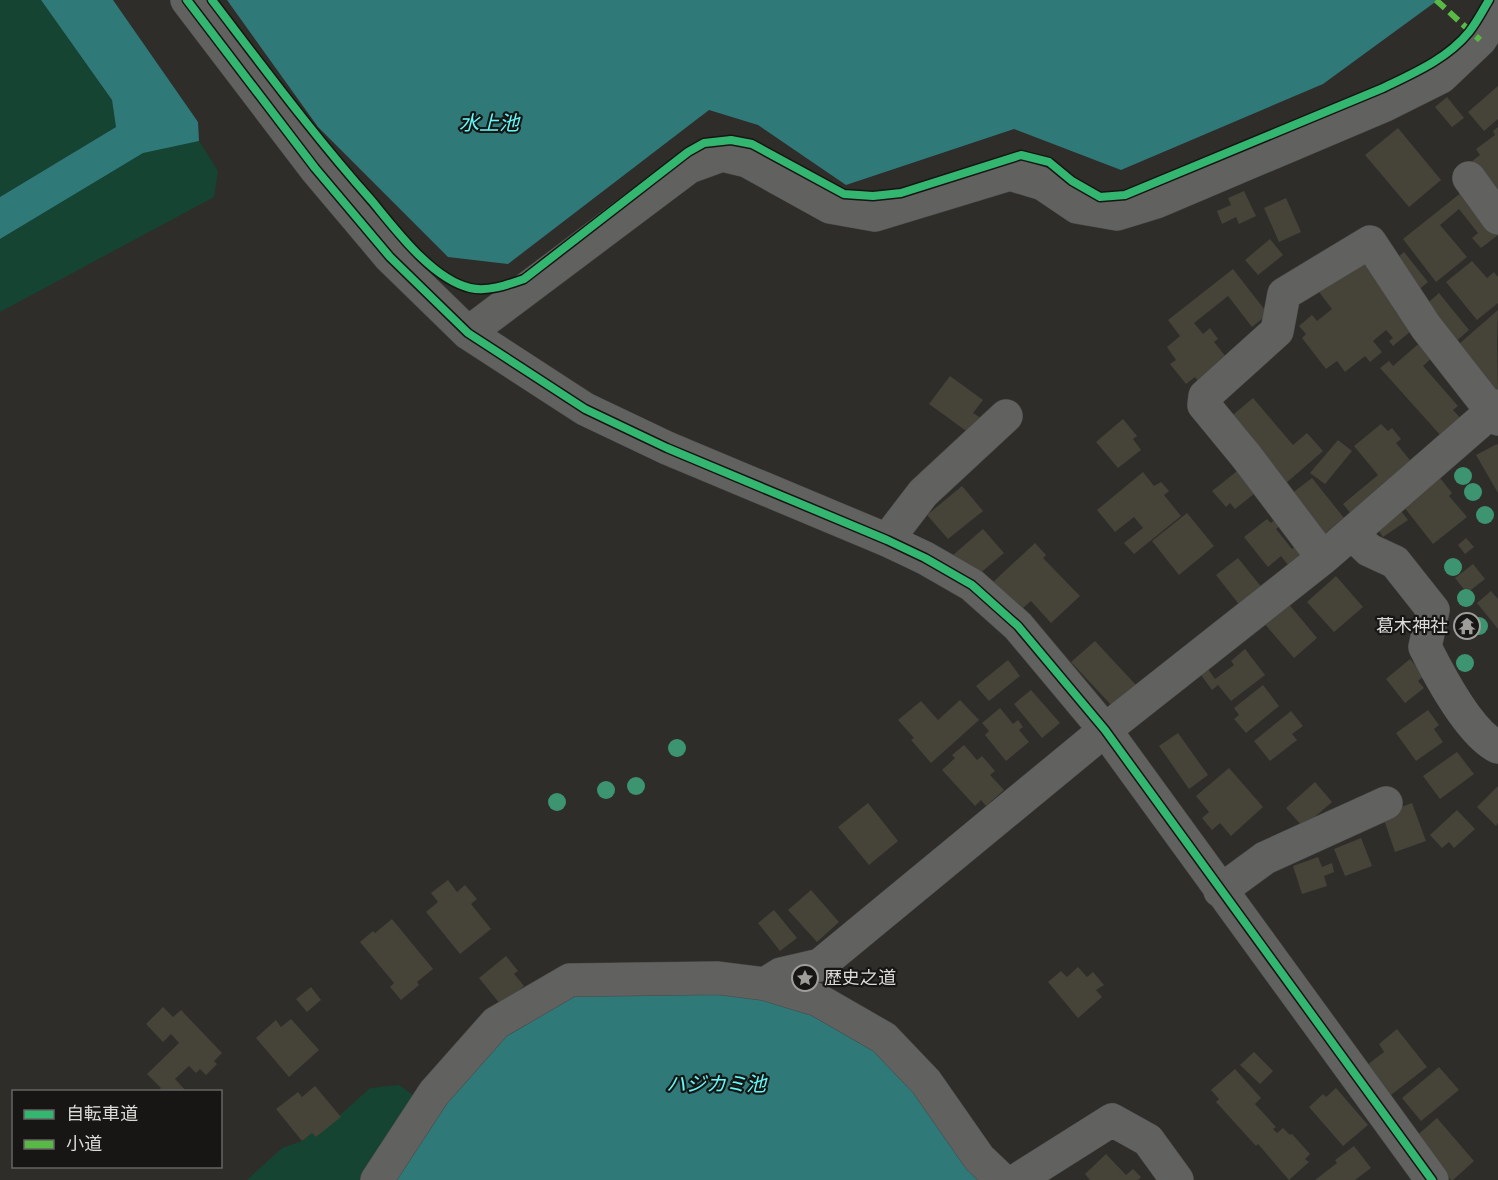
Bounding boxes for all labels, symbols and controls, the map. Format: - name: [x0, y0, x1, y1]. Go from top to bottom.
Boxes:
- water label: 水上池: [459, 112, 521, 134]
- temple icon: 葛木神社: [1452, 611, 1482, 641]
- place label: 葛木神社: [1376, 616, 1448, 636]
- place icon: 歴史之道: [790, 963, 820, 993]
- place label: 歴史之道: [824, 968, 896, 988]
- water label: ハジカミ池: [666, 1073, 768, 1095]
- legend: [12, 1090, 222, 1168]
- text: 自転車道: [66, 1104, 138, 1124]
- text: 小道: [66, 1134, 102, 1154]

